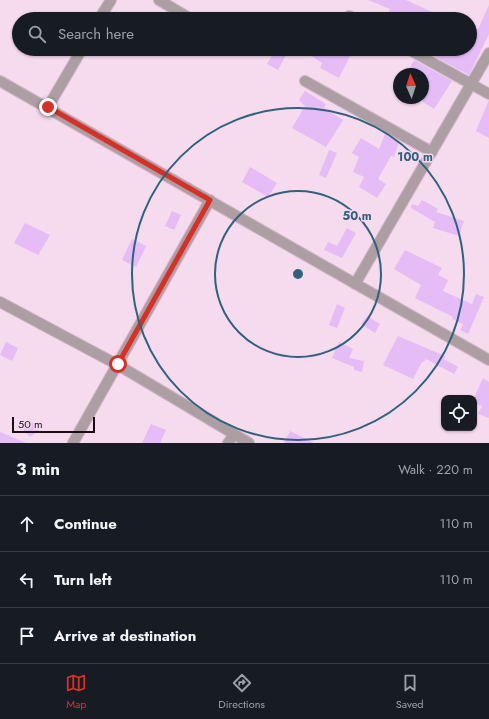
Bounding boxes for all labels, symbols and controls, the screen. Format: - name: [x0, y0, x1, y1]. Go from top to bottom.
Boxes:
- search box: [12, 12, 477, 56]
- icon: search: [26, 23, 48, 45]
- text: Search here: [58, 23, 134, 45]
- north arrow: [393, 68, 429, 104]
- route end: [39, 98, 57, 116]
- text: 100 m: [397, 148, 433, 166]
- text: 50 m: [342, 207, 372, 225]
- centre of rings: [291, 267, 305, 281]
- route start: [109, 355, 127, 373]
- map controls: [441, 395, 477, 431]
- button: locate: [441, 395, 477, 431]
- scale bar: [12, 415, 95, 434]
- text: 50 m: [18, 416, 43, 432]
- text: 3 min: [16, 457, 60, 481]
- text: Walk · 220 m: [398, 460, 473, 479]
- icon: ahead: [16, 513, 38, 535]
- text: Continue: [54, 513, 117, 535]
- text: 110 m: [439, 514, 473, 533]
- icon: left: [16, 569, 38, 591]
- text: Turn left: [54, 569, 112, 591]
- text: 110 m: [439, 570, 473, 589]
- icon: arrive: [16, 625, 38, 647]
- text: Arrive at destination: [54, 625, 196, 647]
- tab: Map: [65, 672, 87, 712]
- tab: Directions: [218, 672, 265, 712]
- tab: Saved: [396, 672, 424, 712]

